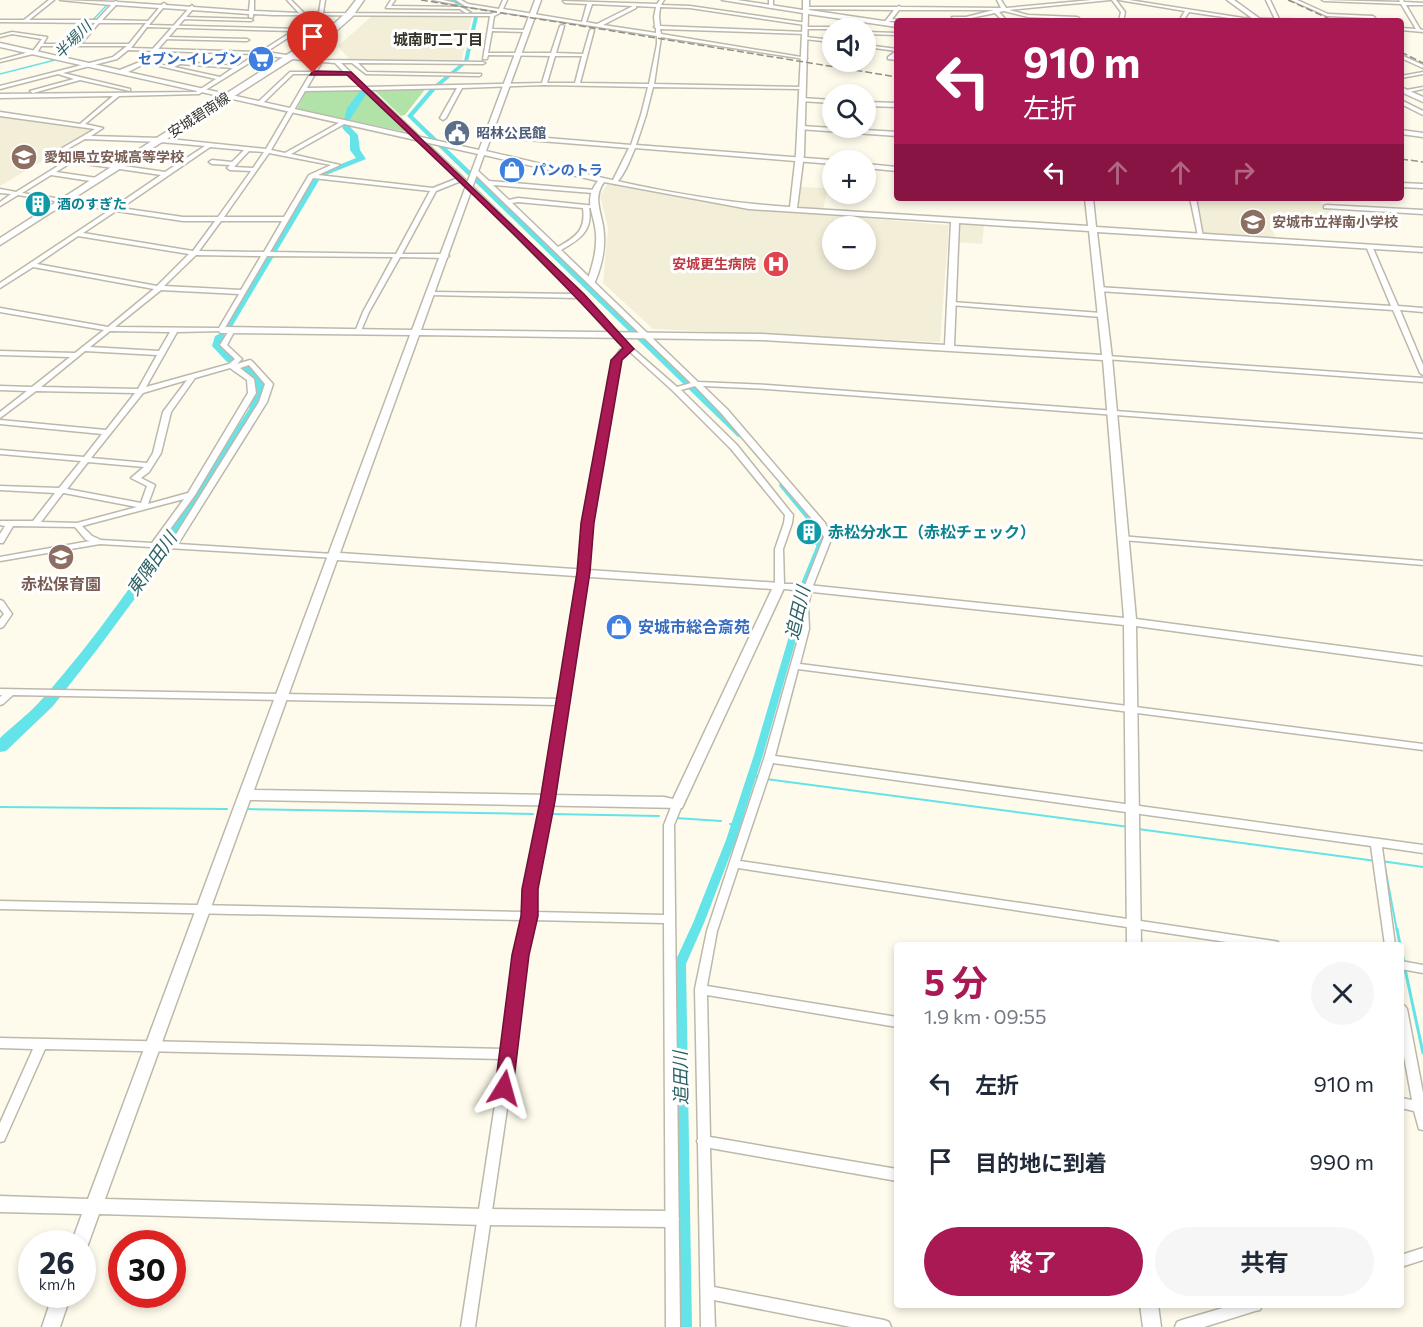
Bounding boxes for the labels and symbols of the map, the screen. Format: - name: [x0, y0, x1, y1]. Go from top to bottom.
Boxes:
- pin: [287, 11, 338, 73]
- water label: 半場川: [50, 16, 96, 62]
- district label: 城南町二丁目: [393, 30, 483, 48]
- supermarket icon: セブン-イレブン: [246, 44, 276, 74]
- place label: セブン-イレブン: [138, 50, 242, 67]
- street label: 安城碧南線: [165, 88, 233, 141]
- public building icon: 昭林公民館: [442, 118, 472, 148]
- place label: 昭林公民館: [476, 124, 546, 141]
- school or university icon: 愛知県立安城高等学校: [9, 142, 39, 172]
- place label: 愛知県立安城高等学校: [44, 148, 184, 165]
- shop icon: パンのトラ: [497, 155, 527, 185]
- place label: パンのトラ: [532, 161, 603, 178]
- building icon: 酒のすぎた: [23, 189, 53, 219]
- place label: 酒のすぎた: [57, 195, 127, 212]
- school or university icon: 安城市立祥南小学校: [1238, 207, 1268, 237]
- place label: 安城市立祥南小学校: [1272, 213, 1398, 230]
- hospital icon: 安城更生病院: [761, 249, 791, 279]
- place label: 安城更生病院: [672, 255, 756, 272]
- building icon: 赤松分水工（赤松チェック）: [794, 517, 824, 547]
- place label: 赤松分水工（赤松チェック）: [828, 522, 1036, 541]
- water label: 東隅田川: [122, 526, 182, 599]
- school or university icon: 赤松保育園: [46, 542, 76, 572]
- place label: 赤松保育園: [21, 574, 101, 593]
- water label: 追田川: [780, 582, 814, 642]
- shop icon: 安城市総合斎苑: [604, 612, 634, 642]
- place label: 安城市総合斎苑: [638, 617, 750, 636]
- water label: 追田川: [668, 1049, 691, 1105]
- position arrow: [472, 1056, 536, 1120]
- speed limit sign: 30: [108, 1230, 186, 1308]

